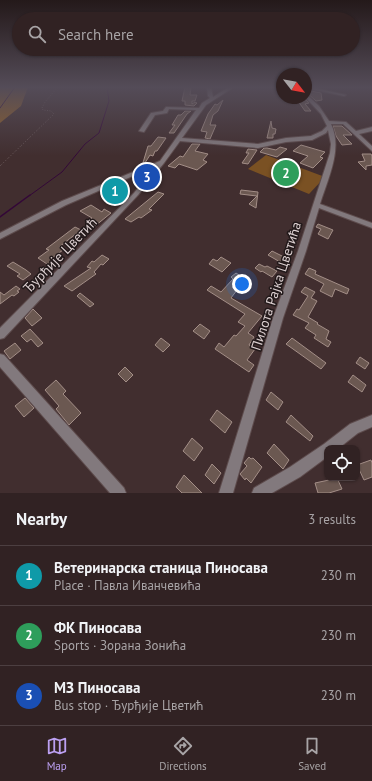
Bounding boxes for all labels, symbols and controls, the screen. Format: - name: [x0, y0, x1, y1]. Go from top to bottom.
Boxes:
- search box: [12, 12, 360, 56]
- icon: search: [26, 23, 48, 45]
- text: Search here: [58, 25, 134, 44]
- north arrow: [276, 68, 312, 104]
- pin: 2: [273, 158, 299, 188]
- pin: 3: [134, 162, 160, 192]
- pin: 1: [102, 176, 128, 206]
- street label: Ђурђије Цветић: [19, 213, 101, 297]
- street label: Пилота Рајка Цветића: [247, 219, 305, 353]
- your location: [232, 274, 252, 294]
- map controls: [324, 445, 360, 481]
- button: locate: [324, 445, 360, 481]
- text: Nearby: [16, 508, 67, 530]
- text: 3 results: [308, 511, 356, 528]
- text: Ветеринарска станица Пиносава: [54, 558, 268, 577]
- text: 1: [25, 567, 33, 584]
- text: 230 m: [321, 567, 356, 584]
- text: Place · Павла Иванчевића: [54, 577, 201, 594]
- text: ФК Пиносава: [54, 618, 142, 637]
- text: 2: [25, 627, 33, 644]
- text: 230 m: [321, 627, 356, 644]
- text: Sports · Зорана Зонића: [54, 637, 186, 654]
- text: МЗ Пиносава: [54, 678, 141, 697]
- text: 3: [25, 687, 33, 704]
- text: 230 m: [321, 687, 356, 704]
- text: Bus stop · Ђурђије Цветић: [54, 697, 203, 714]
- tab: Map: [46, 735, 68, 773]
- tab: Directions: [159, 735, 207, 773]
- tab: Saved: [298, 735, 326, 773]

